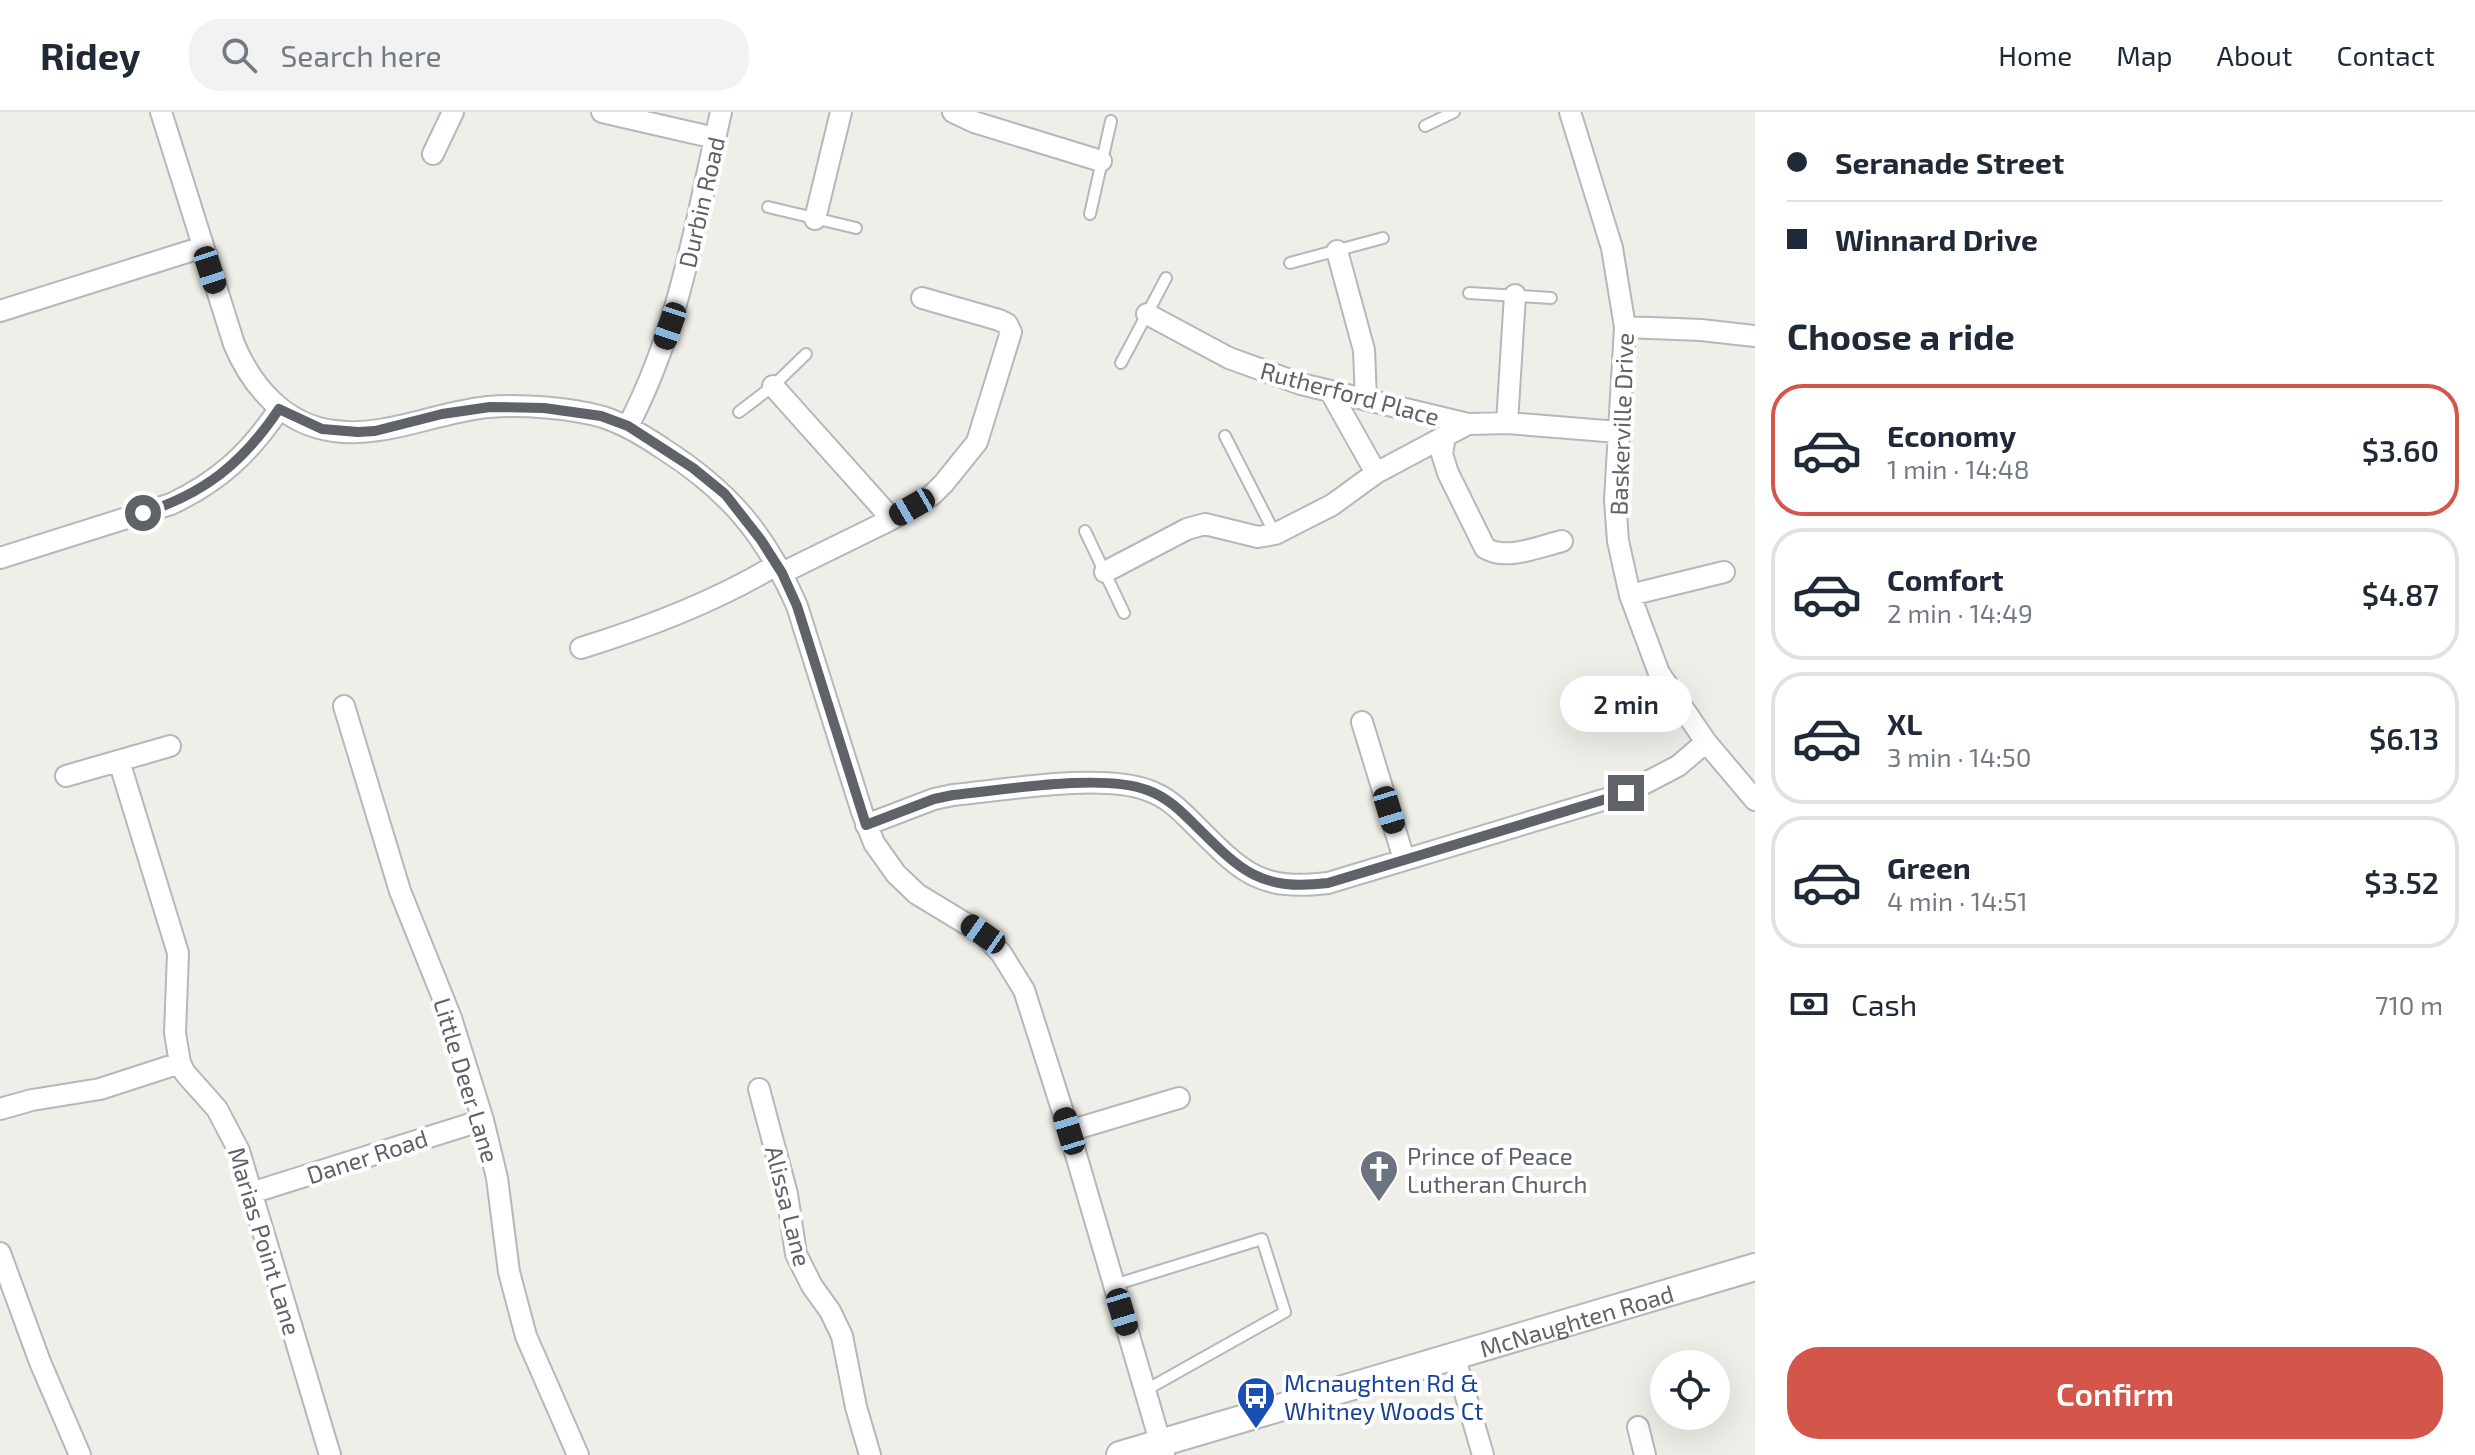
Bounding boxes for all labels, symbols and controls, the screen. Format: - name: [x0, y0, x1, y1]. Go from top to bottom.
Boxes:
- search box: [189, 19, 749, 91]
- text: Ridey: [40, 32, 141, 78]
- icon: search: [217, 33, 261, 77]
- text: Search here: [281, 37, 442, 73]
- text: Home: [1998, 38, 2072, 72]
- text: Map: [2116, 38, 2173, 72]
- text: About: [2217, 38, 2292, 72]
- text: Contact: [2336, 38, 2435, 72]
- street label: Durbin Road: [672, 134, 730, 270]
- text: Seranade Street: [1835, 144, 2064, 180]
- text: Winnard Drive: [1835, 221, 2038, 257]
- car: [191, 243, 229, 297]
- car: [651, 299, 689, 353]
- text: Choose a ride: [1787, 314, 2015, 357]
- street label: Baskerville Drive: [1603, 332, 1639, 516]
- street label: Rutherford Place: [1257, 355, 1443, 431]
- icon: car: [1791, 414, 1863, 486]
- text: Economy: [1887, 417, 2016, 453]
- text: $3.60: [2362, 432, 2439, 468]
- text: 1 min · 14:48: [1887, 453, 2029, 484]
- car: [885, 485, 939, 529]
- route start: [125, 495, 161, 531]
- icon: car: [1791, 558, 1863, 630]
- text: Comfort: [1887, 561, 2004, 597]
- text: $4.87: [2362, 576, 2439, 612]
- text: 2 min · 14:49: [1887, 597, 2033, 628]
- callout: 2 min: [1560, 677, 1692, 733]
- text: 2 min: [1593, 688, 1659, 719]
- icon: car: [1791, 702, 1863, 774]
- text: XL: [1887, 705, 1922, 741]
- text: $6.13: [2369, 720, 2439, 756]
- text: 3 min · 14:50: [1887, 741, 2031, 772]
- route end: [1608, 775, 1644, 811]
- car: [1371, 784, 1407, 836]
- icon: car: [1791, 846, 1863, 918]
- text: Green: [1887, 849, 1971, 885]
- text: $3.52: [2364, 864, 2439, 900]
- text: 4 min · 14:51: [1887, 885, 2028, 916]
- car: [956, 910, 1010, 958]
- icon: cash: [1787, 982, 1831, 1026]
- text: Cash: [1851, 986, 1917, 1022]
- text: 710 m: [2375, 989, 2443, 1020]
- street label: Little Deer Lane: [428, 994, 506, 1166]
- car: [1051, 1105, 1087, 1157]
- street label: Daner Road: [303, 1123, 431, 1189]
- place label: Prince of Peace Lutheran Church: [1407, 1141, 1587, 1198]
- street label: Alissa Lane: [760, 1143, 818, 1269]
- street label: Marias Point Lane: [223, 1144, 307, 1338]
- church icon: Prince of Peace Lutheran Church: [1358, 1148, 1400, 1203]
- street label: McNaughten Road: [1476, 1277, 1677, 1362]
- car: [1104, 1286, 1140, 1338]
- button: Confirm: [1787, 1347, 2443, 1439]
- map controls: [1650, 1350, 1730, 1430]
- button: locate: [1650, 1350, 1730, 1430]
- place label: Mcnaughten Rd & Whitney Woods Ct: [1284, 1368, 1483, 1425]
- bus stop icon: Mcnaughten Rd & Whitney Woods Ct: [1235, 1375, 1277, 1430]

